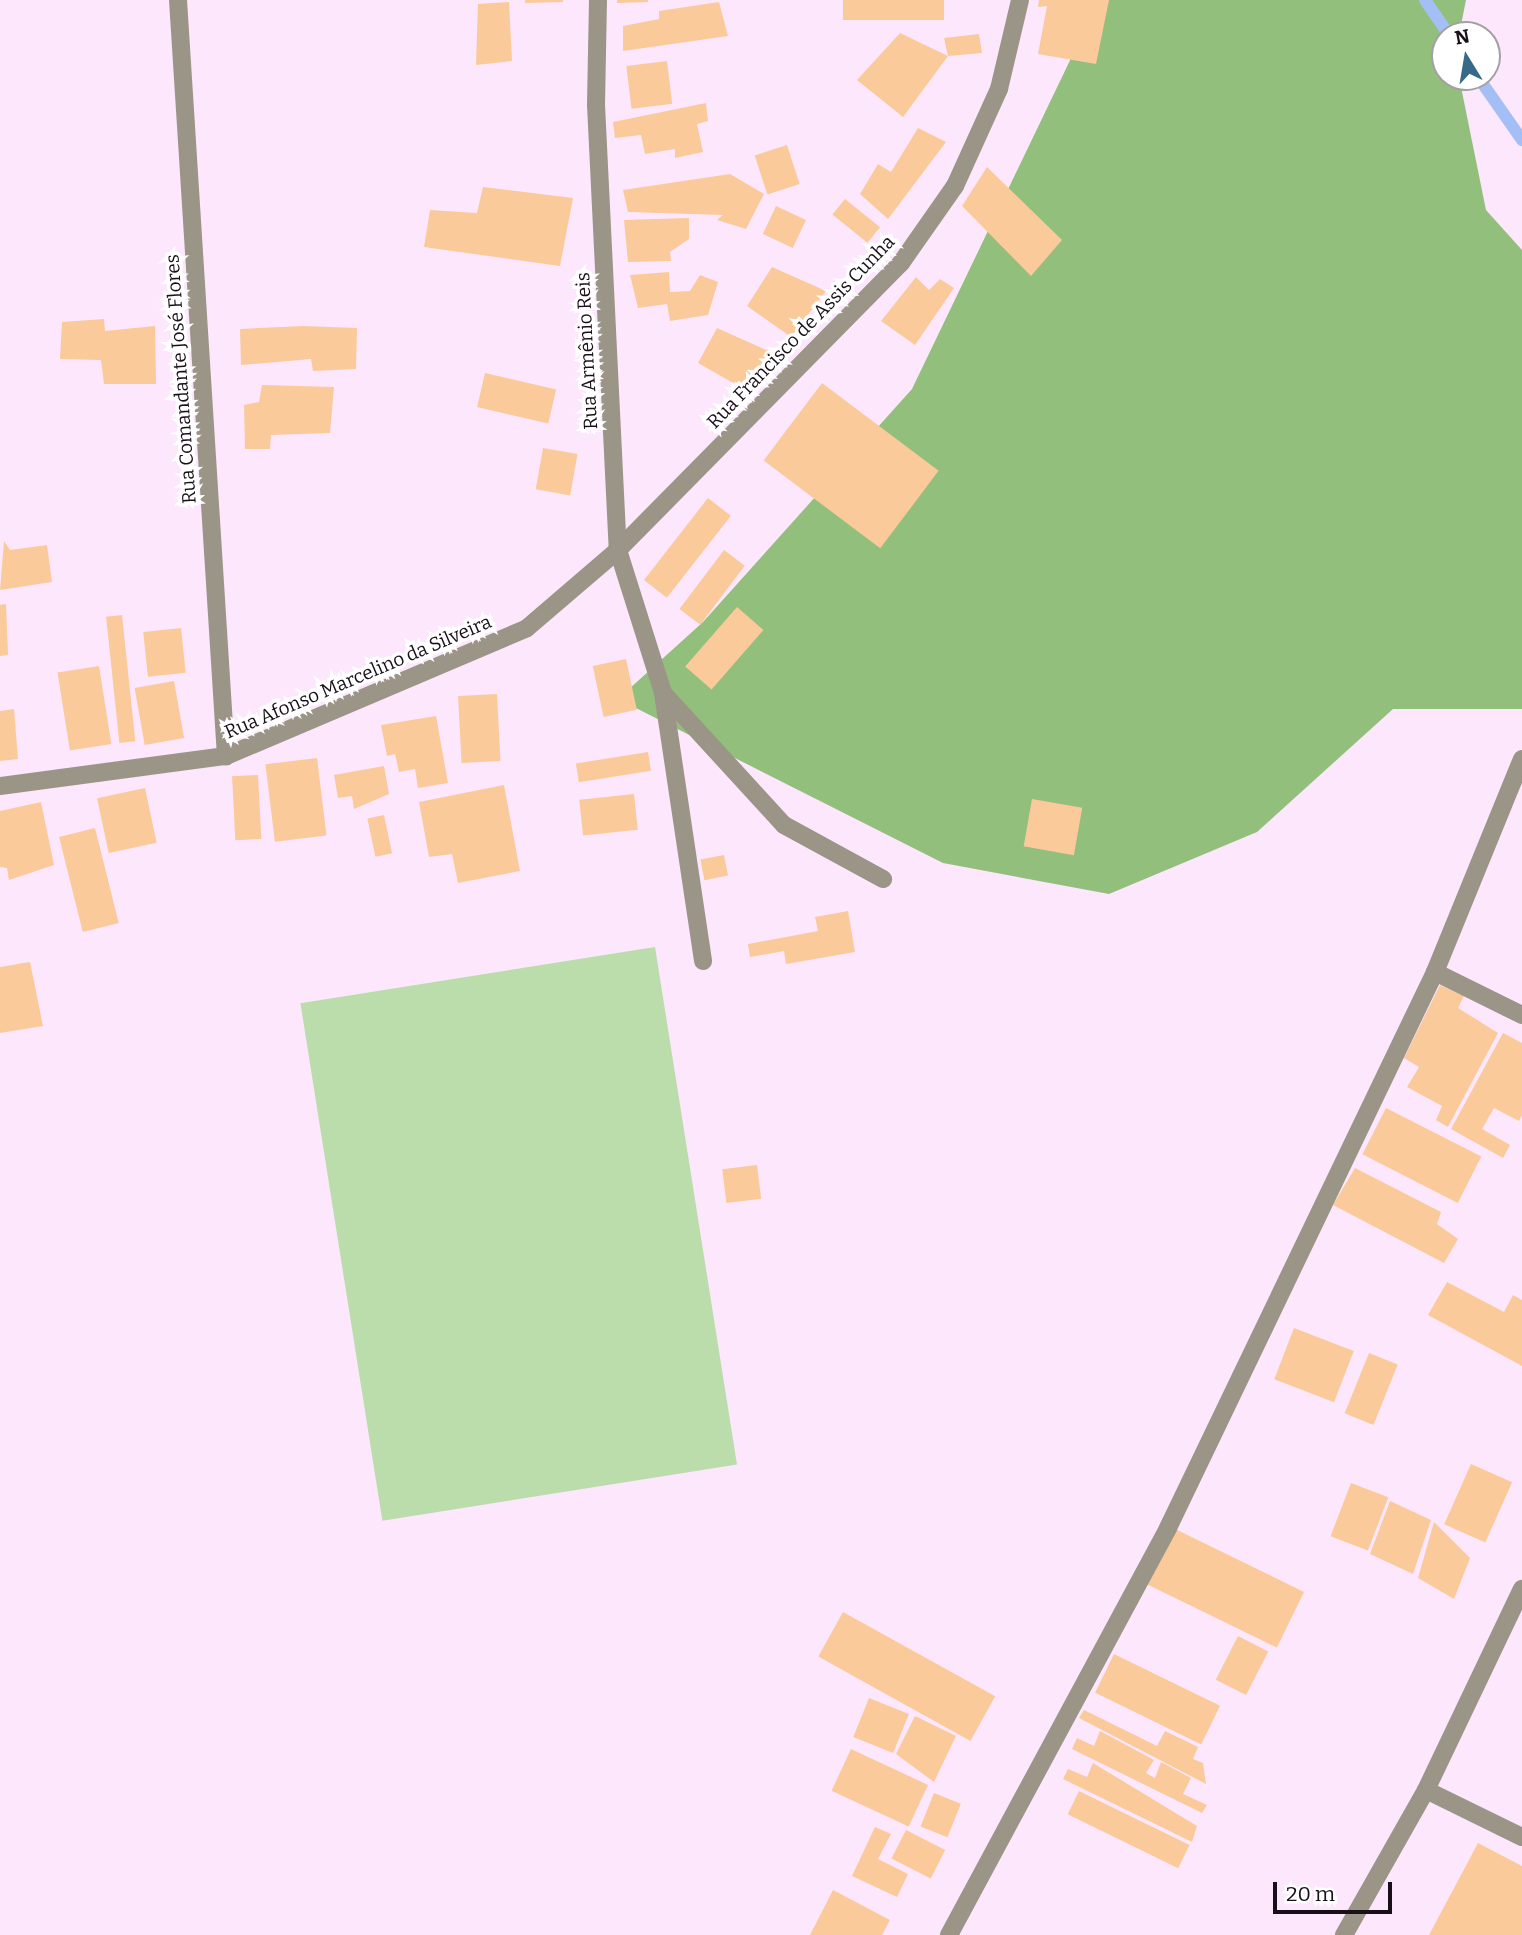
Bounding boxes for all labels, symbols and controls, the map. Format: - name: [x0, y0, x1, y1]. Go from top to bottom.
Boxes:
- north arrow: [1431, 21, 1501, 91]
- text: N: [1453, 24, 1472, 50]
- street label: Rua Francisco de Assis Cunha: [702, 231, 900, 433]
- street label: Rua Comandante José Flores: [161, 253, 201, 505]
- street label: Rua Armênio Reis: [571, 272, 603, 430]
- street label: Rua Afonso Marcelino da Silveira: [221, 610, 495, 744]
- scale bar: [1277, 1868, 1396, 1912]
- text: 20 m: [1286, 1881, 1335, 1907]

